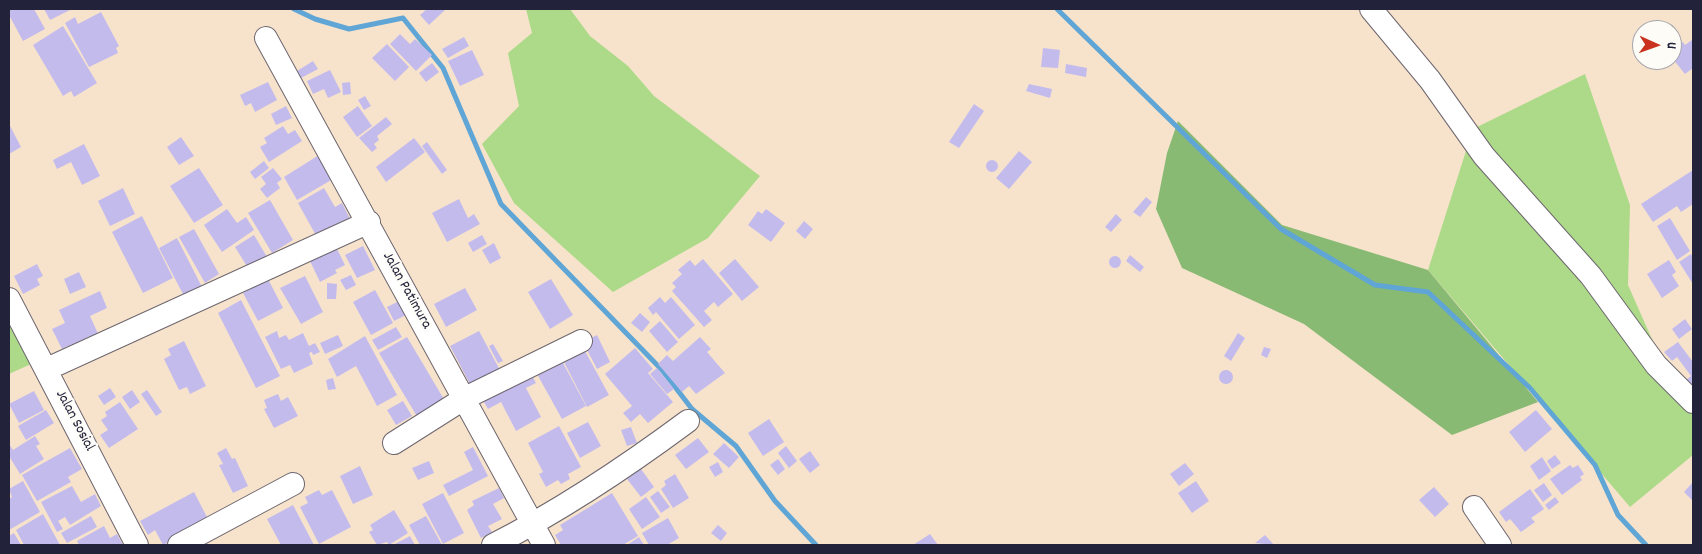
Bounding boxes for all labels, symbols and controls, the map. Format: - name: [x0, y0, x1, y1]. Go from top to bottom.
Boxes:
- north arrow: [1632, 20, 1682, 70]
- text: U: [1661, 42, 1681, 49]
- street label: Jalan Patimura: [378, 249, 434, 333]
- street label: Jalan Sosial: [50, 387, 98, 455]

